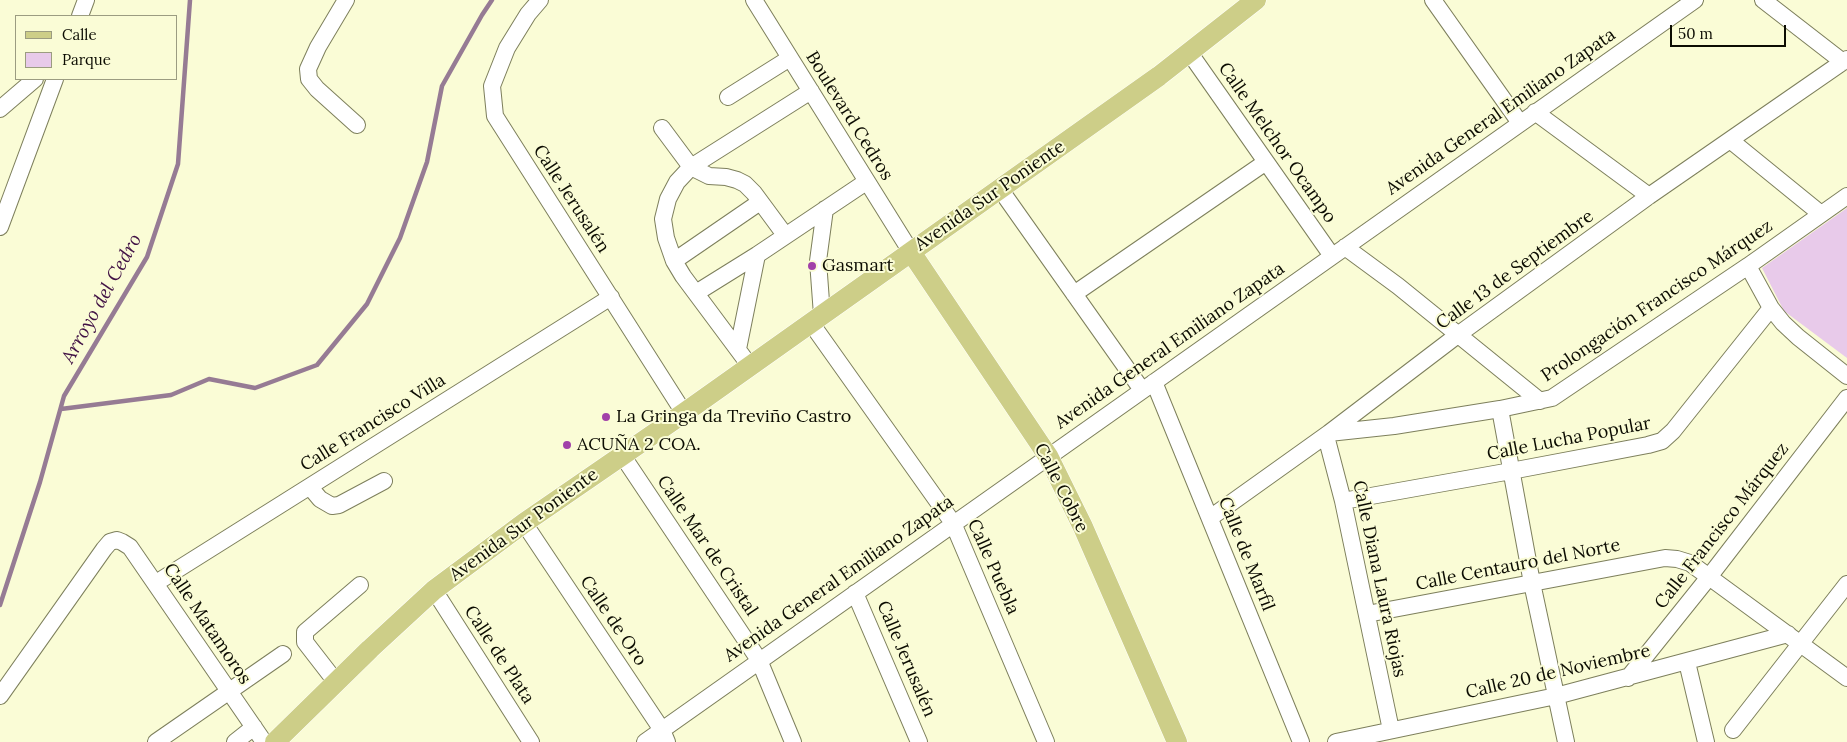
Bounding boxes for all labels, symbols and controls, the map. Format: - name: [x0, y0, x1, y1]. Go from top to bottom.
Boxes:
- legend: [15, 15, 178, 80]
- scale bar: [1672, 15, 1788, 47]
- street label: Avenida General Emiliano Zapata: [1382, 24, 1620, 200]
- text: 50 m: [1678, 24, 1713, 43]
- text: Calle: [62, 25, 97, 44]
- street label: Boulevard Cedros: [801, 48, 897, 184]
- text: Parque: [62, 50, 111, 69]
- street label: Calle Melchor Ocampo: [1213, 59, 1341, 227]
- street label: Avenida Sur Poniente: [911, 136, 1069, 256]
- street label: Calle Jerusalén: [528, 141, 614, 257]
- street label: Calle 13 de Septiembre: [1432, 206, 1598, 334]
- street label: Prolongación Francisco Márquez: [1537, 215, 1777, 387]
- water label: Arroyo del Cedro: [57, 230, 147, 368]
- place label: Gasmart: [822, 255, 894, 277]
- street label: Avenida General Emiliano Zapata: [1051, 258, 1289, 434]
- marker: Gasmart: [806, 260, 818, 272]
- street label: Calle Francisco Villa: [296, 370, 450, 476]
- place label: La Gringa da Treviño Castro: [616, 406, 851, 428]
- marker: La Gringa da Treviño Castro: [600, 411, 612, 423]
- street label: Calle Lucha Popular: [1485, 413, 1653, 465]
- place label: ACUÑA 2 COA.: [577, 434, 701, 456]
- marker: ACUÑA 2 COA.: [561, 439, 573, 451]
- street label: Calle Francisco Márquez: [1650, 439, 1794, 613]
- street label: Calle Cobre: [1029, 440, 1093, 536]
- street label: Avenida Sur Poniente: [446, 464, 602, 586]
- street label: Calle Mar de Cristal: [652, 472, 762, 620]
- street label: Calle Diana Laura Riojas: [1348, 479, 1410, 679]
- street label: Avenida General Emiliano Zapata: [720, 491, 958, 667]
- street label: Calle de Marfil: [1213, 494, 1279, 614]
- street label: Calle Puebla: [962, 516, 1024, 618]
- street label: Calle Centauro del Norte: [1414, 535, 1622, 595]
- street label: Calle Matamoros: [159, 559, 255, 689]
- street label: Calle de Oro: [575, 572, 651, 670]
- street label: Calle Jerusalén: [872, 598, 940, 720]
- street label: Calle de Plata: [459, 602, 539, 708]
- street label: Calle 20 de Noviembre: [1464, 640, 1652, 704]

